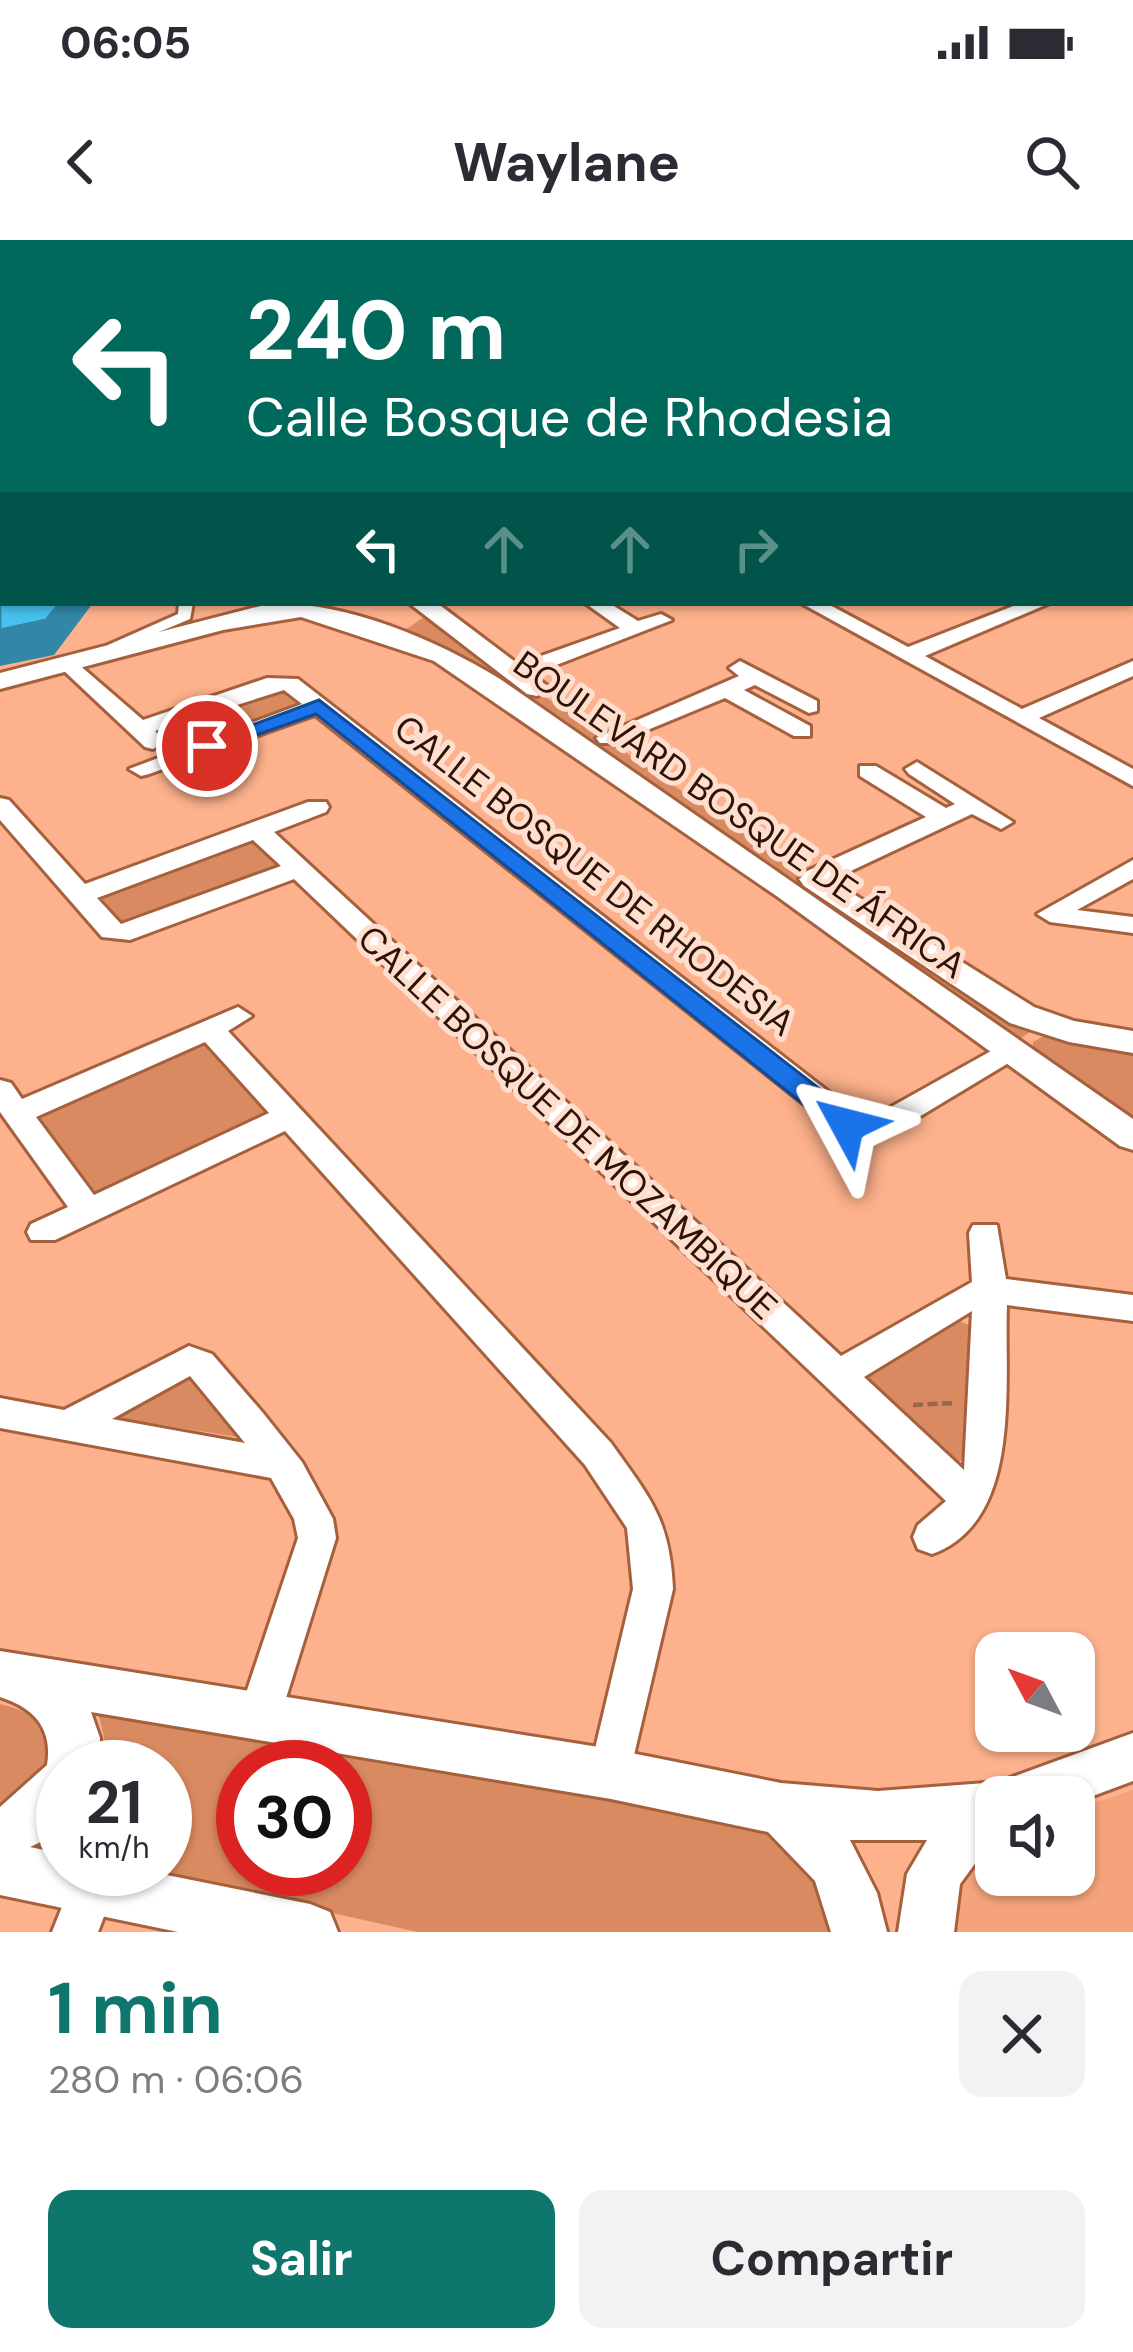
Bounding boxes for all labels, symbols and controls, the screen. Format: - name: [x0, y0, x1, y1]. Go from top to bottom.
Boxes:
- text: 06:05: [60, 13, 191, 72]
- text: Waylane: [453, 127, 680, 198]
- icon: back: [48, 129, 114, 195]
- icon: search: [1019, 129, 1085, 195]
- text: 240 m: [246, 276, 506, 385]
- icon: left: [48, 288, 204, 444]
- text: Calle Bosque de Rhodesia: [246, 382, 893, 453]
- icon: left: [345, 516, 411, 582]
- icon: ahead: [471, 516, 537, 582]
- icon: ahead: [597, 516, 663, 582]
- icon: right: [723, 516, 789, 582]
- street label: BOULEVARD BOSQUE DE ÁFRICA: [505, 640, 975, 989]
- pin: [156, 695, 258, 797]
- street label: CALLE BOSQUE DE RHODESIA: [385, 704, 804, 1046]
- icon: arrive: [174, 713, 240, 779]
- street label: CALLE BOSQUE DE MOZAMBIQUE: [348, 915, 787, 1330]
- position arrow: [784, 1062, 910, 1188]
- north arrow: [975, 1632, 1095, 1752]
- map controls: [975, 1632, 1095, 1896]
- speed limit sign: 30: [216, 1740, 372, 1896]
- text: 21: [86, 1763, 142, 1842]
- button: sound: [975, 1776, 1095, 1896]
- text: km/h: [79, 1828, 149, 1867]
- text: 1 min: [48, 1962, 223, 2055]
- button: close: [959, 1971, 1085, 2097]
- text: 280 m · 06:06: [48, 2054, 304, 2105]
- button: Salir: [48, 2190, 555, 2328]
- button: Compartir: [579, 2190, 1085, 2328]

